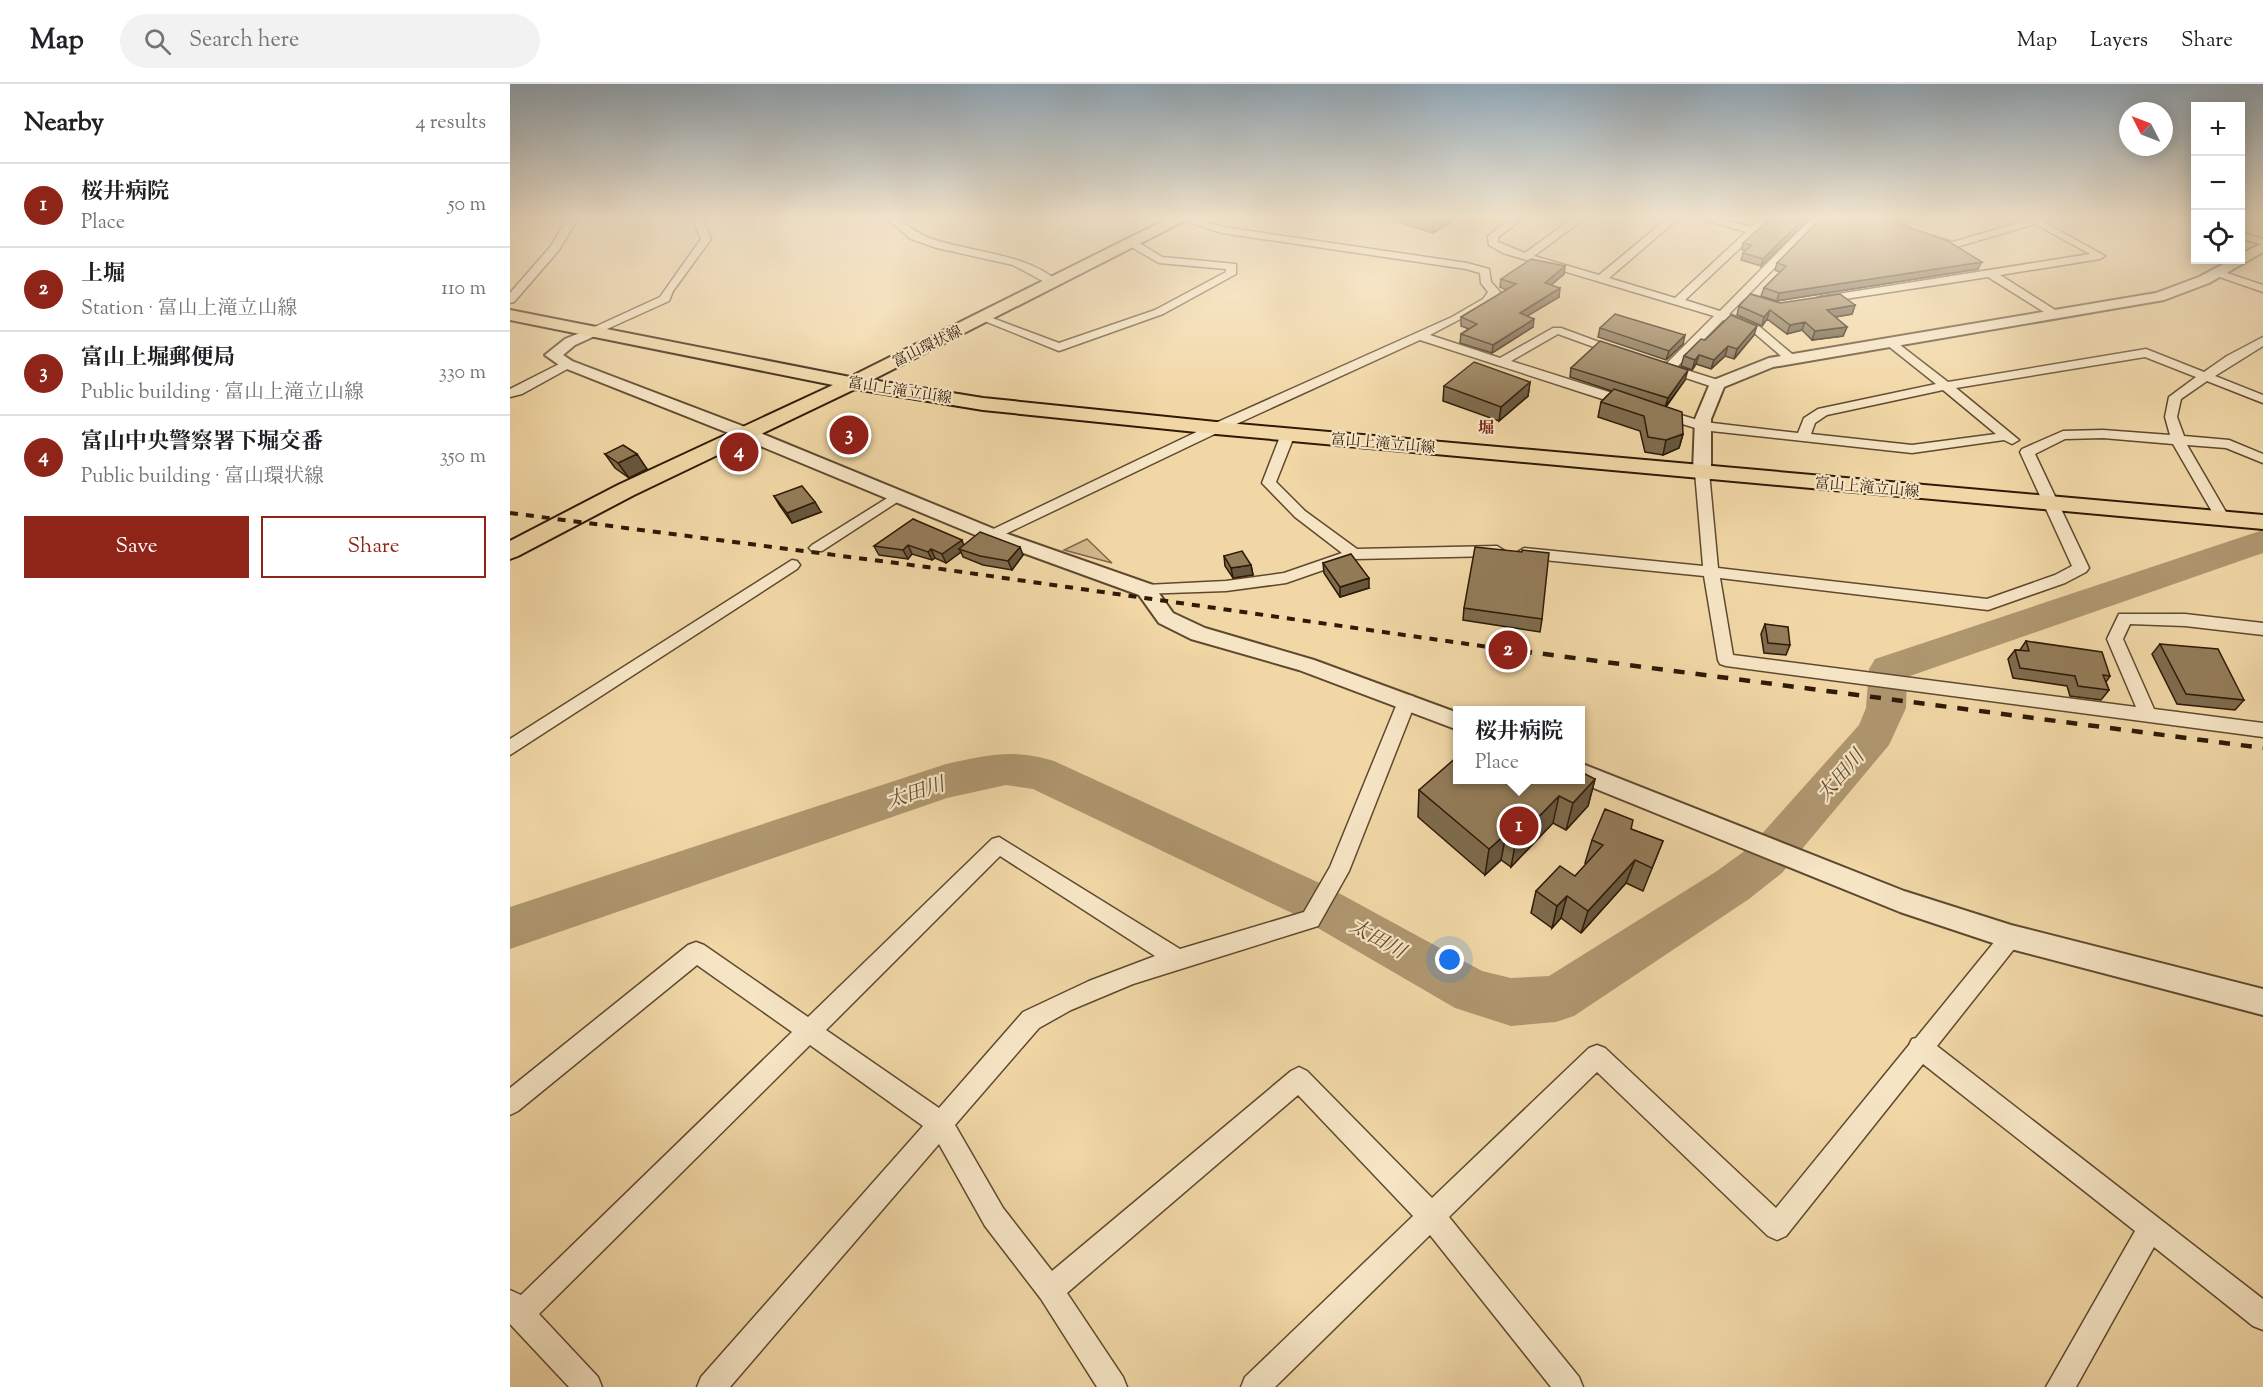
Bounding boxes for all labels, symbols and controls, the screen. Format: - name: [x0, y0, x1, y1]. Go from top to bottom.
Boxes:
- search box: [120, 14, 540, 68]
- text: Map: [30, 21, 84, 61]
- icon: search: [141, 25, 174, 58]
- text: Search here: [189, 25, 299, 57]
- text: Map: [2017, 26, 2057, 56]
- text: Layers: [2090, 26, 2148, 56]
- text: Share: [2181, 26, 2233, 56]
- north arrow: [2119, 102, 2173, 156]
- map controls: [2191, 102, 2245, 264]
- button: +: [2191, 102, 2245, 156]
- text: Nearby: [24, 105, 104, 142]
- text: 4 results: [415, 109, 486, 138]
- button: −: [2191, 156, 2245, 210]
- text: 桜井病院: [81, 177, 169, 209]
- text: 1: [40, 191, 47, 220]
- text: 50 m: [448, 191, 486, 220]
- text: Place: [81, 209, 125, 238]
- button: locate: [2191, 210, 2245, 264]
- text: 上堀: [81, 259, 125, 291]
- text: 2: [39, 275, 48, 304]
- text: 110 m: [441, 275, 486, 304]
- text: Station · 富山上滝立山線: [81, 295, 298, 324]
- street label: 富山環状線: [889, 321, 966, 373]
- text: 富山上堀郵便局: [81, 343, 235, 375]
- text: 3: [39, 359, 48, 388]
- text: 330 m: [439, 359, 486, 388]
- street label: 富山上滝立山線: [846, 373, 953, 410]
- text: Public building · 富山上滝立山線: [81, 379, 364, 408]
- pin: 3: [830, 412, 868, 458]
- district label: 堀: [1478, 418, 1494, 441]
- text: 富山中央警察署下堀交番: [81, 427, 323, 459]
- street label: 富山上滝立山線: [1330, 429, 1436, 460]
- pin: 4: [720, 430, 758, 475]
- text: 4: [38, 443, 49, 472]
- text: 350 m: [440, 443, 486, 472]
- text: Public building · 富山環状線: [81, 463, 324, 492]
- street label: 富山上滝立山線: [1814, 473, 1920, 504]
- button: Save: [24, 516, 249, 578]
- button: Share: [261, 516, 486, 578]
- pin: 2: [1488, 628, 1528, 672]
- popup: [1453, 706, 1585, 784]
- text: 桜井病院: [1475, 717, 1563, 749]
- water label: 太田川: [1811, 743, 1874, 809]
- text: Place: [1475, 749, 1519, 778]
- water label: 太田川: [883, 771, 951, 817]
- pin: 1: [1500, 804, 1538, 848]
- water label: 太田川: [1344, 913, 1412, 968]
- your location: [1435, 945, 1464, 974]

